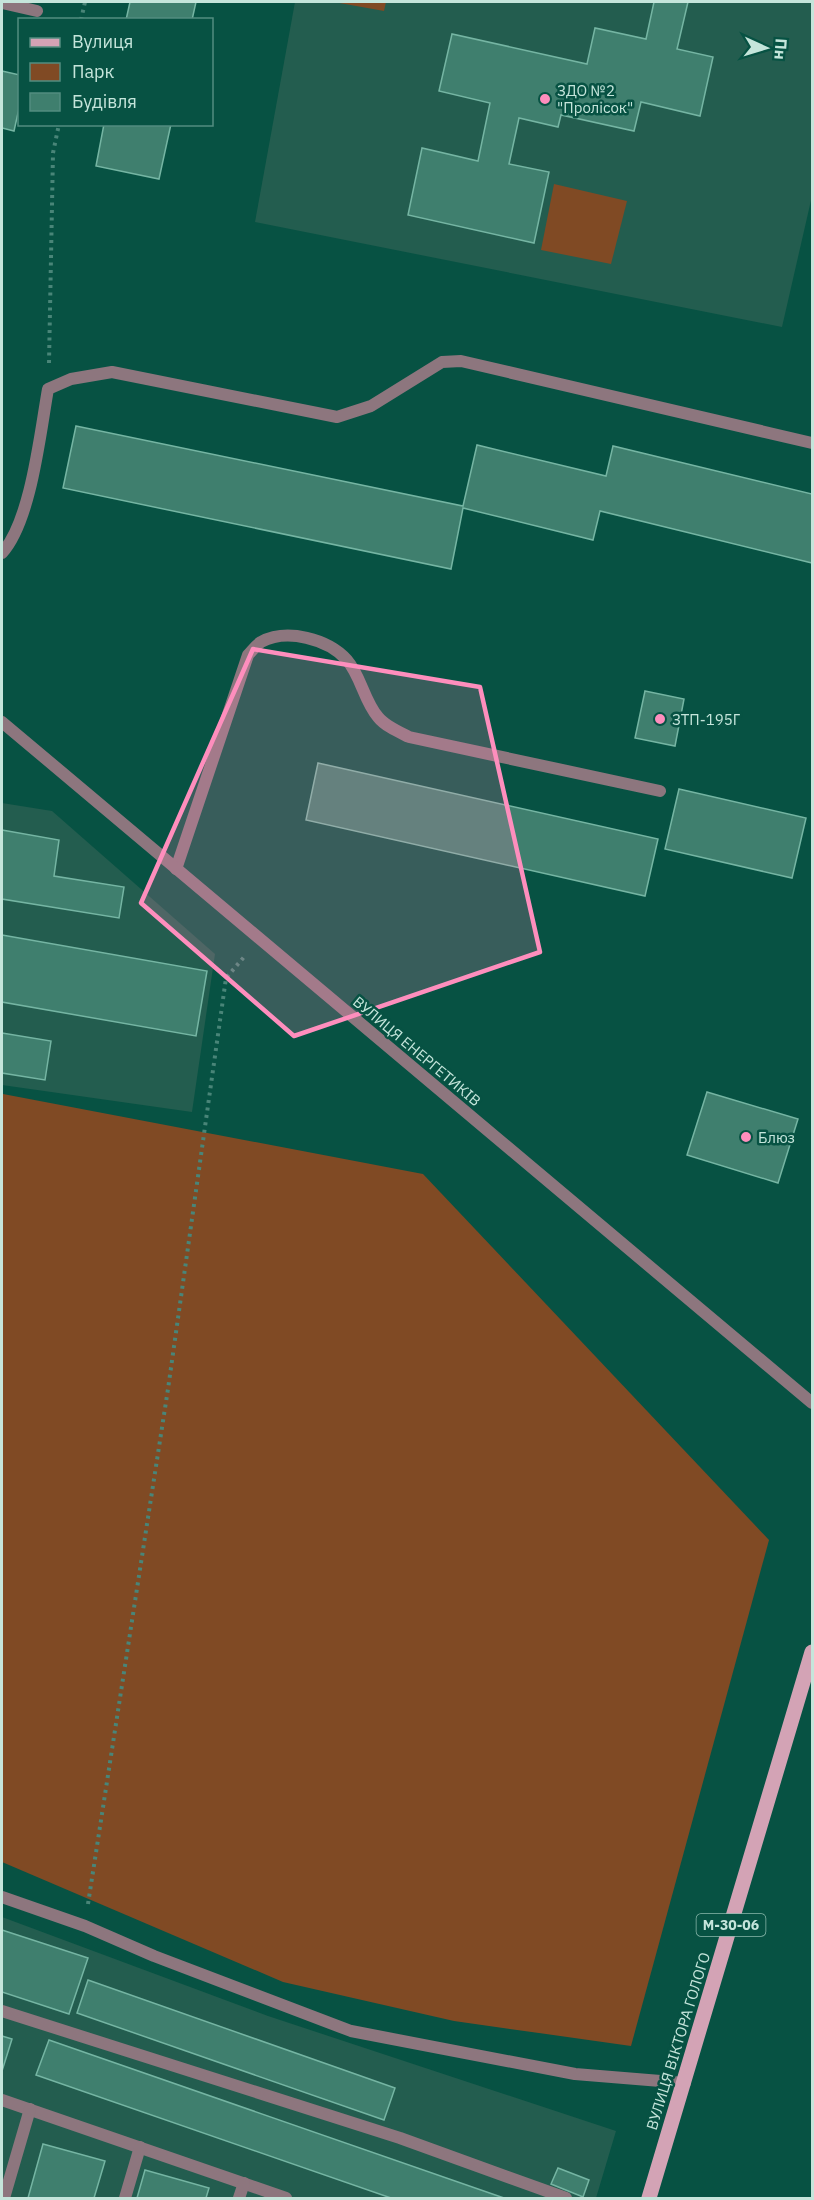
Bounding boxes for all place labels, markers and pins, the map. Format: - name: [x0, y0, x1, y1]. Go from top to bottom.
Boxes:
- place label: ЗДО №2 "Пролісок": [557, 81, 633, 117]
- marker: ЗДО №2 "Пролісок": [538, 92, 552, 106]
- place label: ЗТП-195Г: [672, 710, 741, 729]
- marker: ЗТП-195Г: [653, 712, 667, 726]
- place label: Блюз: [758, 1128, 795, 1147]
- marker: Блюз: [739, 1130, 753, 1144]

